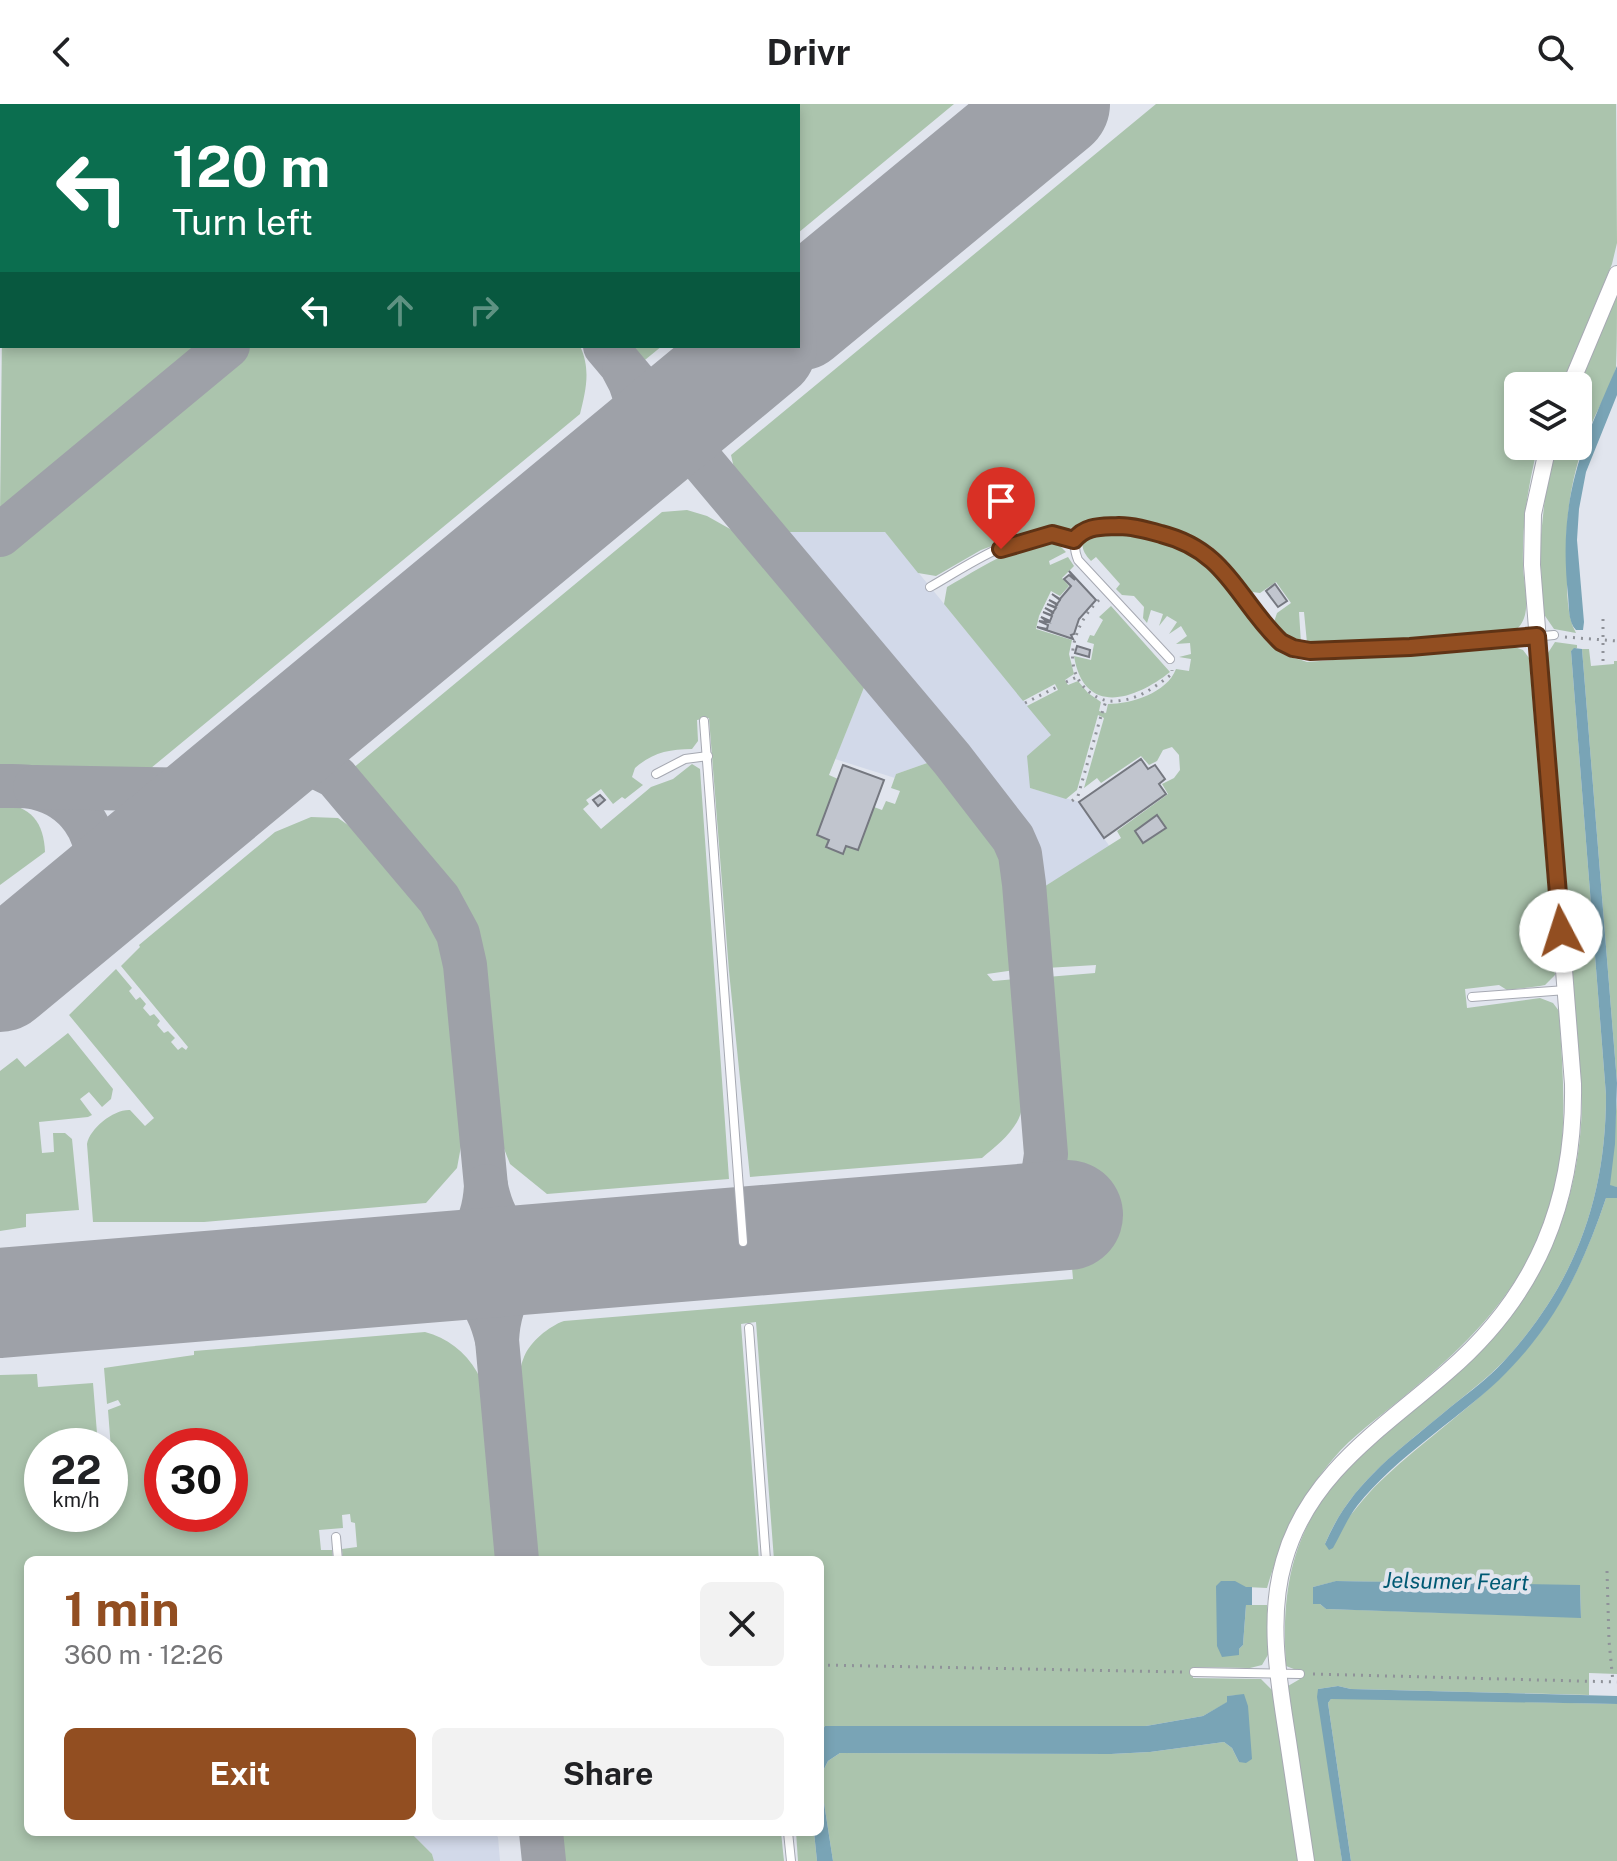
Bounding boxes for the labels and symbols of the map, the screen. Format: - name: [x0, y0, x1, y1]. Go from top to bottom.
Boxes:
- pin: [967, 467, 1035, 549]
- position arrow: [1519, 889, 1603, 973]
- speed limit sign: 30: [144, 1428, 248, 1532]
- water label: Jelsumer Feart: [1383, 1567, 1530, 1595]

